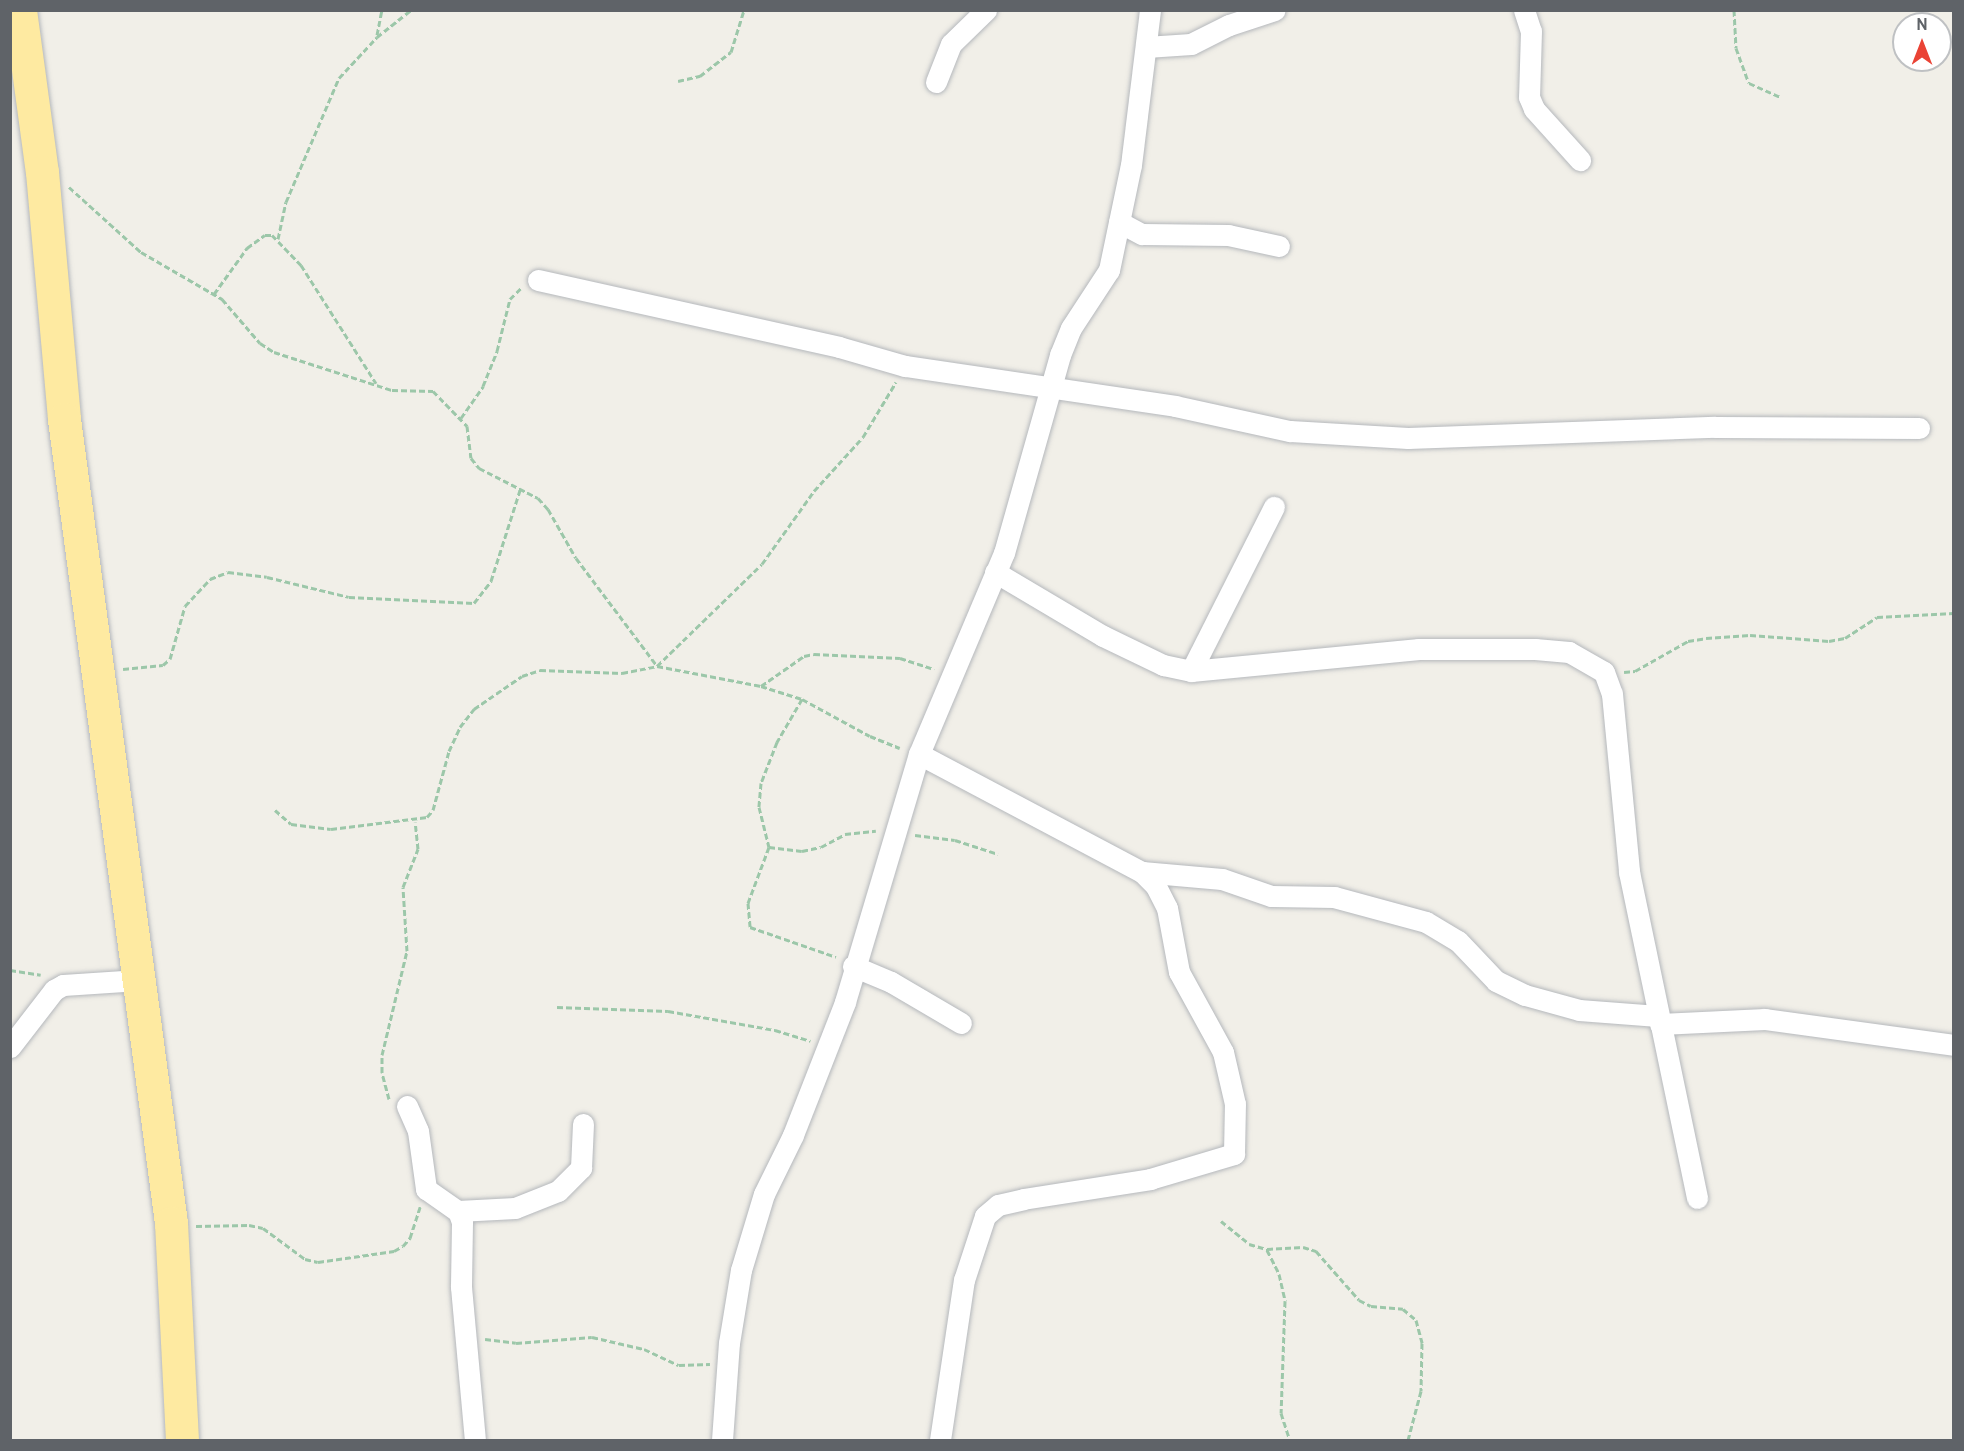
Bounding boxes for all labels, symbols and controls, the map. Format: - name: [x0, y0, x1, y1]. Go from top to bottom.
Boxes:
- north arrow: [1892, 12, 1952, 72]
- text: N: [1916, 16, 1928, 36]

